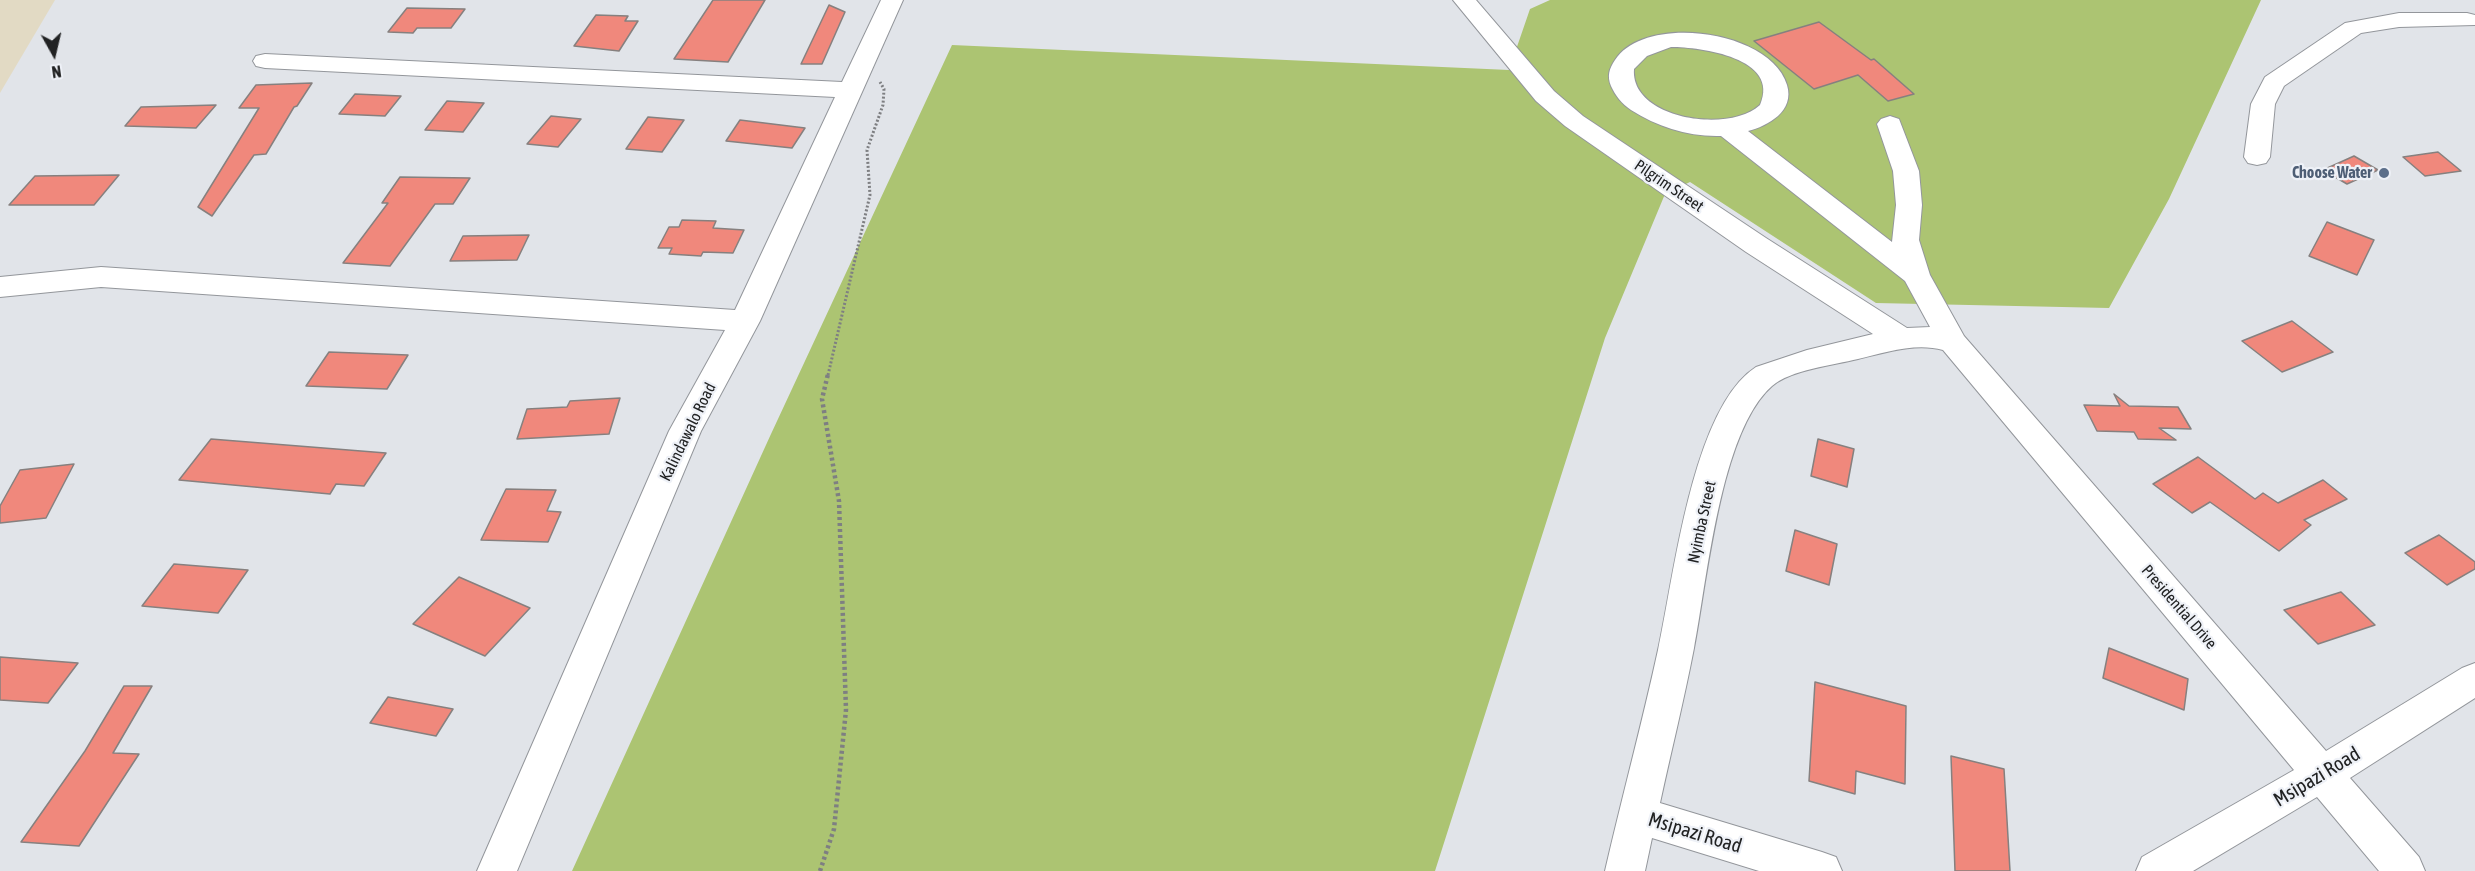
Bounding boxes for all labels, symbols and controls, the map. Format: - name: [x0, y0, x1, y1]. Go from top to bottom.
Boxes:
- north arrow: [24, 24, 84, 84]
- text: N: [51, 62, 62, 81]
- street label: Pilgrim Street: [1631, 156, 1707, 216]
- place label: Choose Water: [2292, 163, 2372, 183]
- marker: Choose Water: [2377, 166, 2391, 180]
- street label: Kalindawalo Road: [656, 380, 720, 484]
- street label: Nyimba Street: [1684, 479, 1720, 565]
- street label: Presidential Drive: [2137, 561, 2221, 653]
- street label: Msipazi Road: [2269, 742, 2365, 812]
- street label: Msipazi Road: [1645, 807, 1745, 859]

